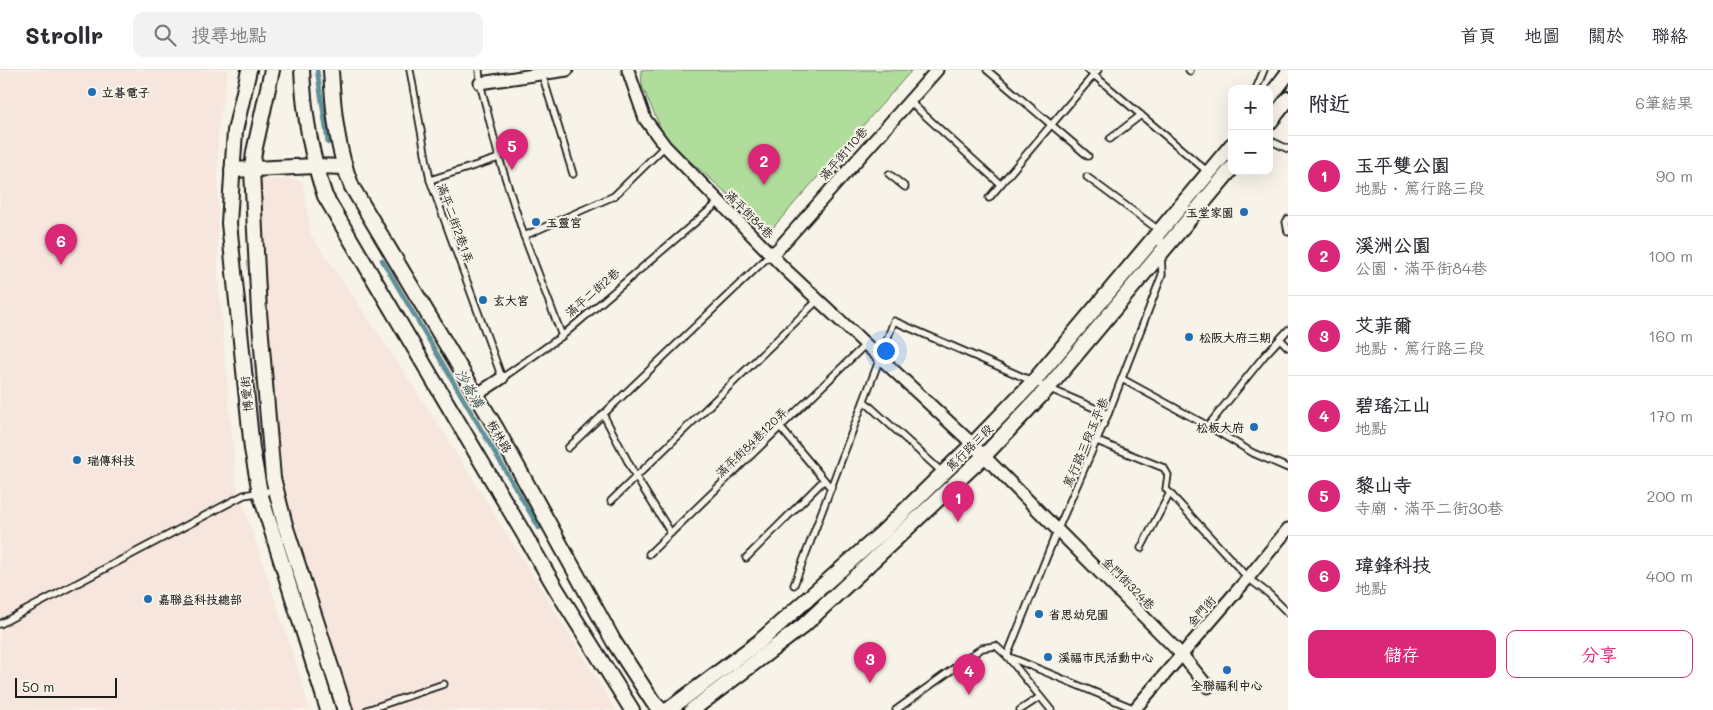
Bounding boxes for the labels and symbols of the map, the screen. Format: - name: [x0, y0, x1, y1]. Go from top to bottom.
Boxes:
- place label: 立碁電子: [102, 84, 150, 100]
- marker: 立碁電子: [86, 86, 98, 98]
- street label: 滿平街110巷: [815, 123, 871, 183]
- pin: 5: [496, 129, 528, 170]
- pin: 2: [748, 144, 780, 185]
- street label: 滿平二街2巷1弄: [434, 181, 478, 265]
- street label: 滿平街84巷: [722, 186, 778, 242]
- place label: 玉堂家園: [1186, 204, 1234, 220]
- marker: 玉堂家園: [1238, 206, 1250, 218]
- place label: 玉靈宮: [546, 214, 582, 230]
- marker: 玉靈宮: [530, 216, 542, 228]
- pin: 6: [45, 224, 77, 265]
- street label: 滿平二街2巷: [562, 264, 622, 320]
- place label: 玄大宮: [493, 292, 529, 308]
- marker: 玄大宮: [477, 294, 489, 306]
- place label: 松阪大府三期: [1199, 329, 1271, 345]
- marker: 松阪大府三期: [1183, 331, 1195, 343]
- your location: [873, 338, 899, 364]
- water label: 沙崙溝: [451, 365, 489, 412]
- street label: 博愛街: [236, 375, 256, 413]
- street label: 篤行路三段玉平巷: [1059, 395, 1111, 489]
- street label: 滿平街84巷120弄: [712, 404, 790, 480]
- street label: 板林路: [484, 416, 516, 456]
- place label: 松板大府: [1196, 419, 1244, 435]
- street label: 篤行路三段: [942, 420, 996, 474]
- marker: 松板大府: [1248, 421, 1260, 433]
- place label: 瑞傳科技: [87, 452, 135, 468]
- marker: 瑞傳科技: [71, 454, 83, 466]
- pin: 1: [942, 481, 974, 522]
- street label: 金門街324巷: [1099, 553, 1159, 613]
- place label: 嘉聯益科技總部: [158, 591, 242, 607]
- street label: 金門街: [1183, 592, 1219, 630]
- marker: 嘉聯益科技總部: [142, 593, 154, 605]
- place label: 省思幼兒園: [1049, 606, 1109, 622]
- marker: 省思幼兒園: [1033, 608, 1045, 620]
- pin: 3: [854, 642, 886, 683]
- place label: 溪福市民活動中心: [1058, 649, 1154, 665]
- marker: 溪福市民活動中心: [1042, 651, 1054, 663]
- pin: 4: [953, 654, 985, 695]
- marker: 全聯福利中心: [1221, 664, 1233, 676]
- scale bar: [15, 675, 118, 698]
- place label: 全聯福利中心: [1191, 677, 1263, 693]

